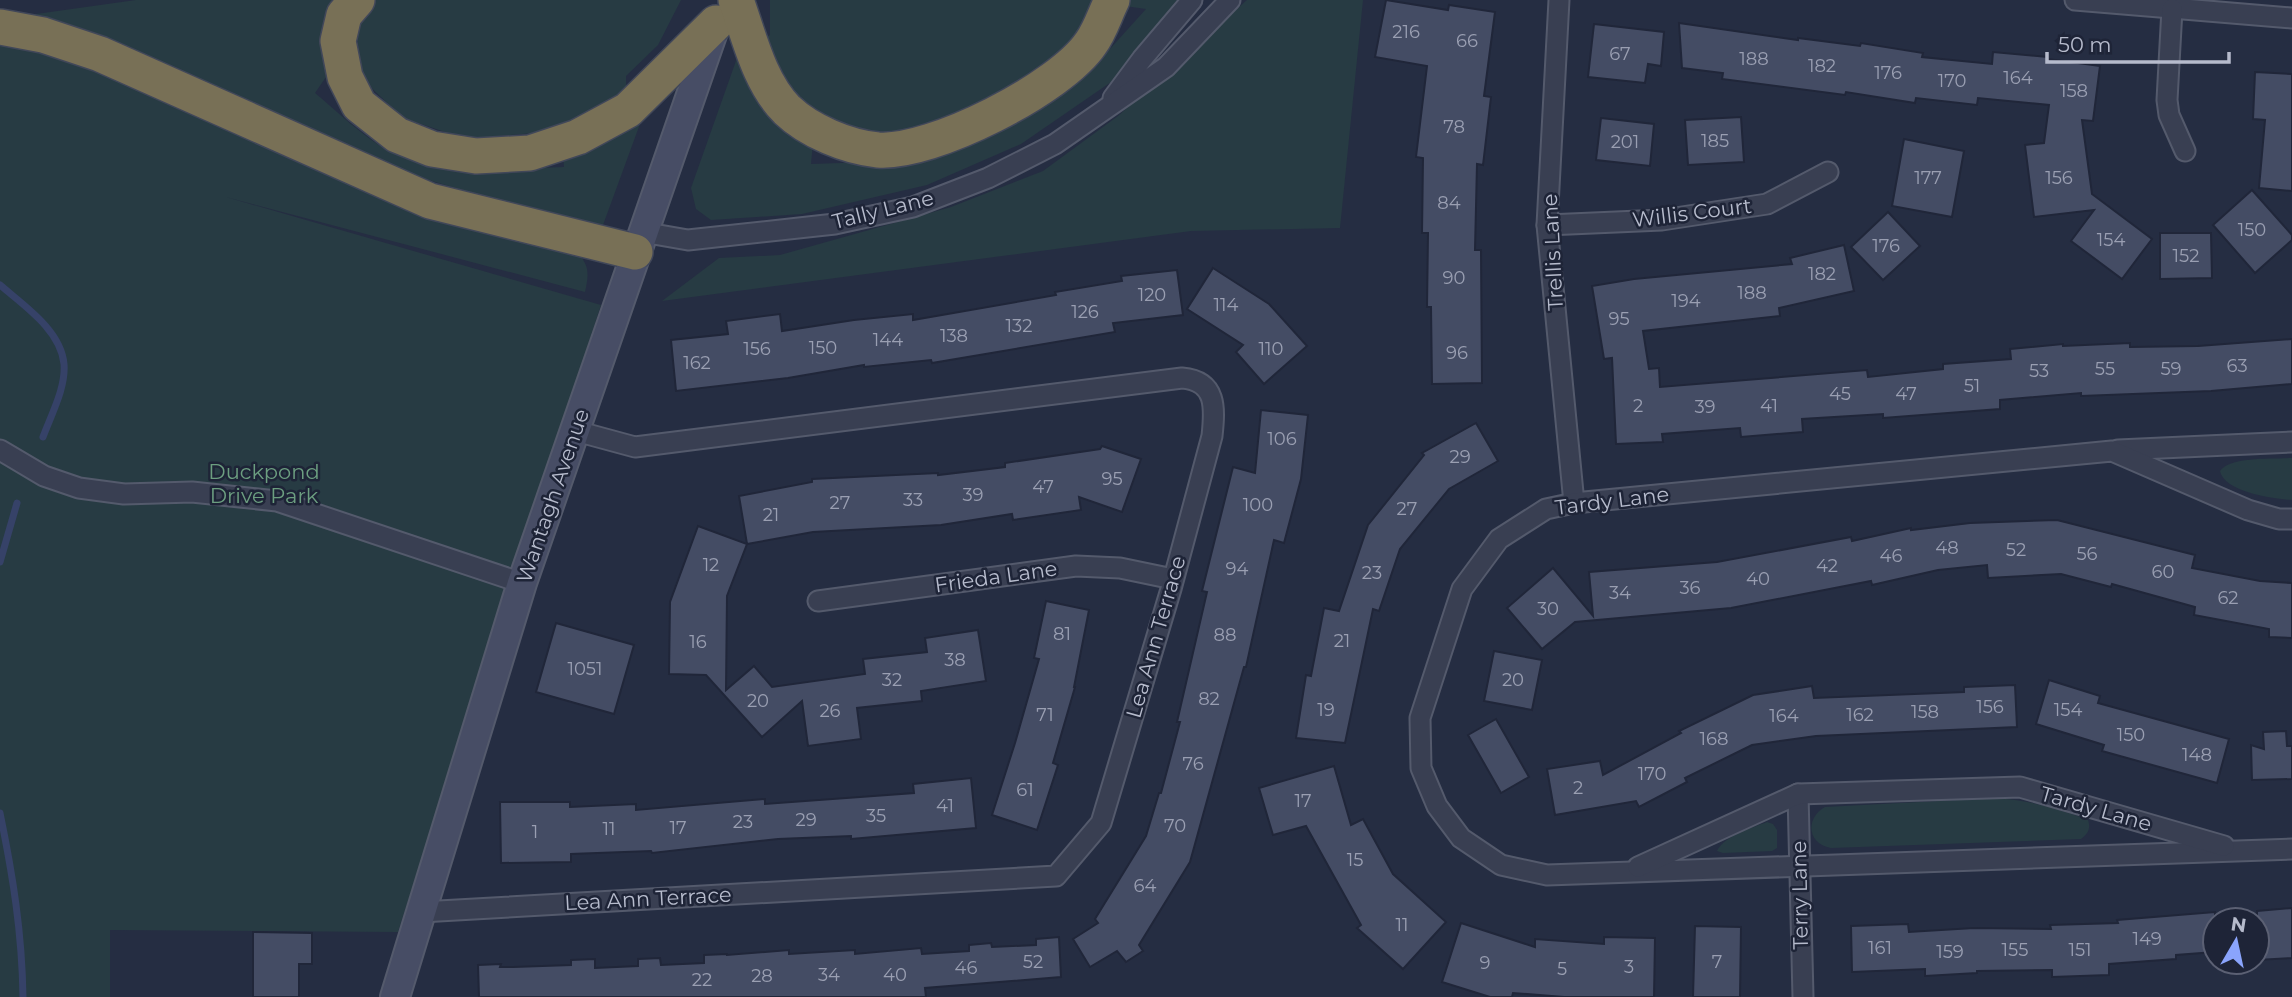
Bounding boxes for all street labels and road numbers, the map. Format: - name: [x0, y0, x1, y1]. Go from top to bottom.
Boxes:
- street label: Tally Lane: [830, 185, 936, 234]
- street label: Trellis Lane: [1537, 193, 1568, 311]
- street label: Willis Court: [1631, 193, 1753, 232]
- street label: Wantagh Avenue: [511, 405, 594, 586]
- street label: Tardy Lane: [1554, 481, 1670, 520]
- street label: Lea Ann Terrace: [1120, 553, 1191, 721]
- street label: Frieda Lane: [933, 556, 1059, 597]
- street label: Tardy Lane: [2038, 781, 2155, 836]
- street label: Terry Lane: [1786, 840, 1813, 950]
- street label: Lea Ann Terrace: [564, 882, 732, 915]

